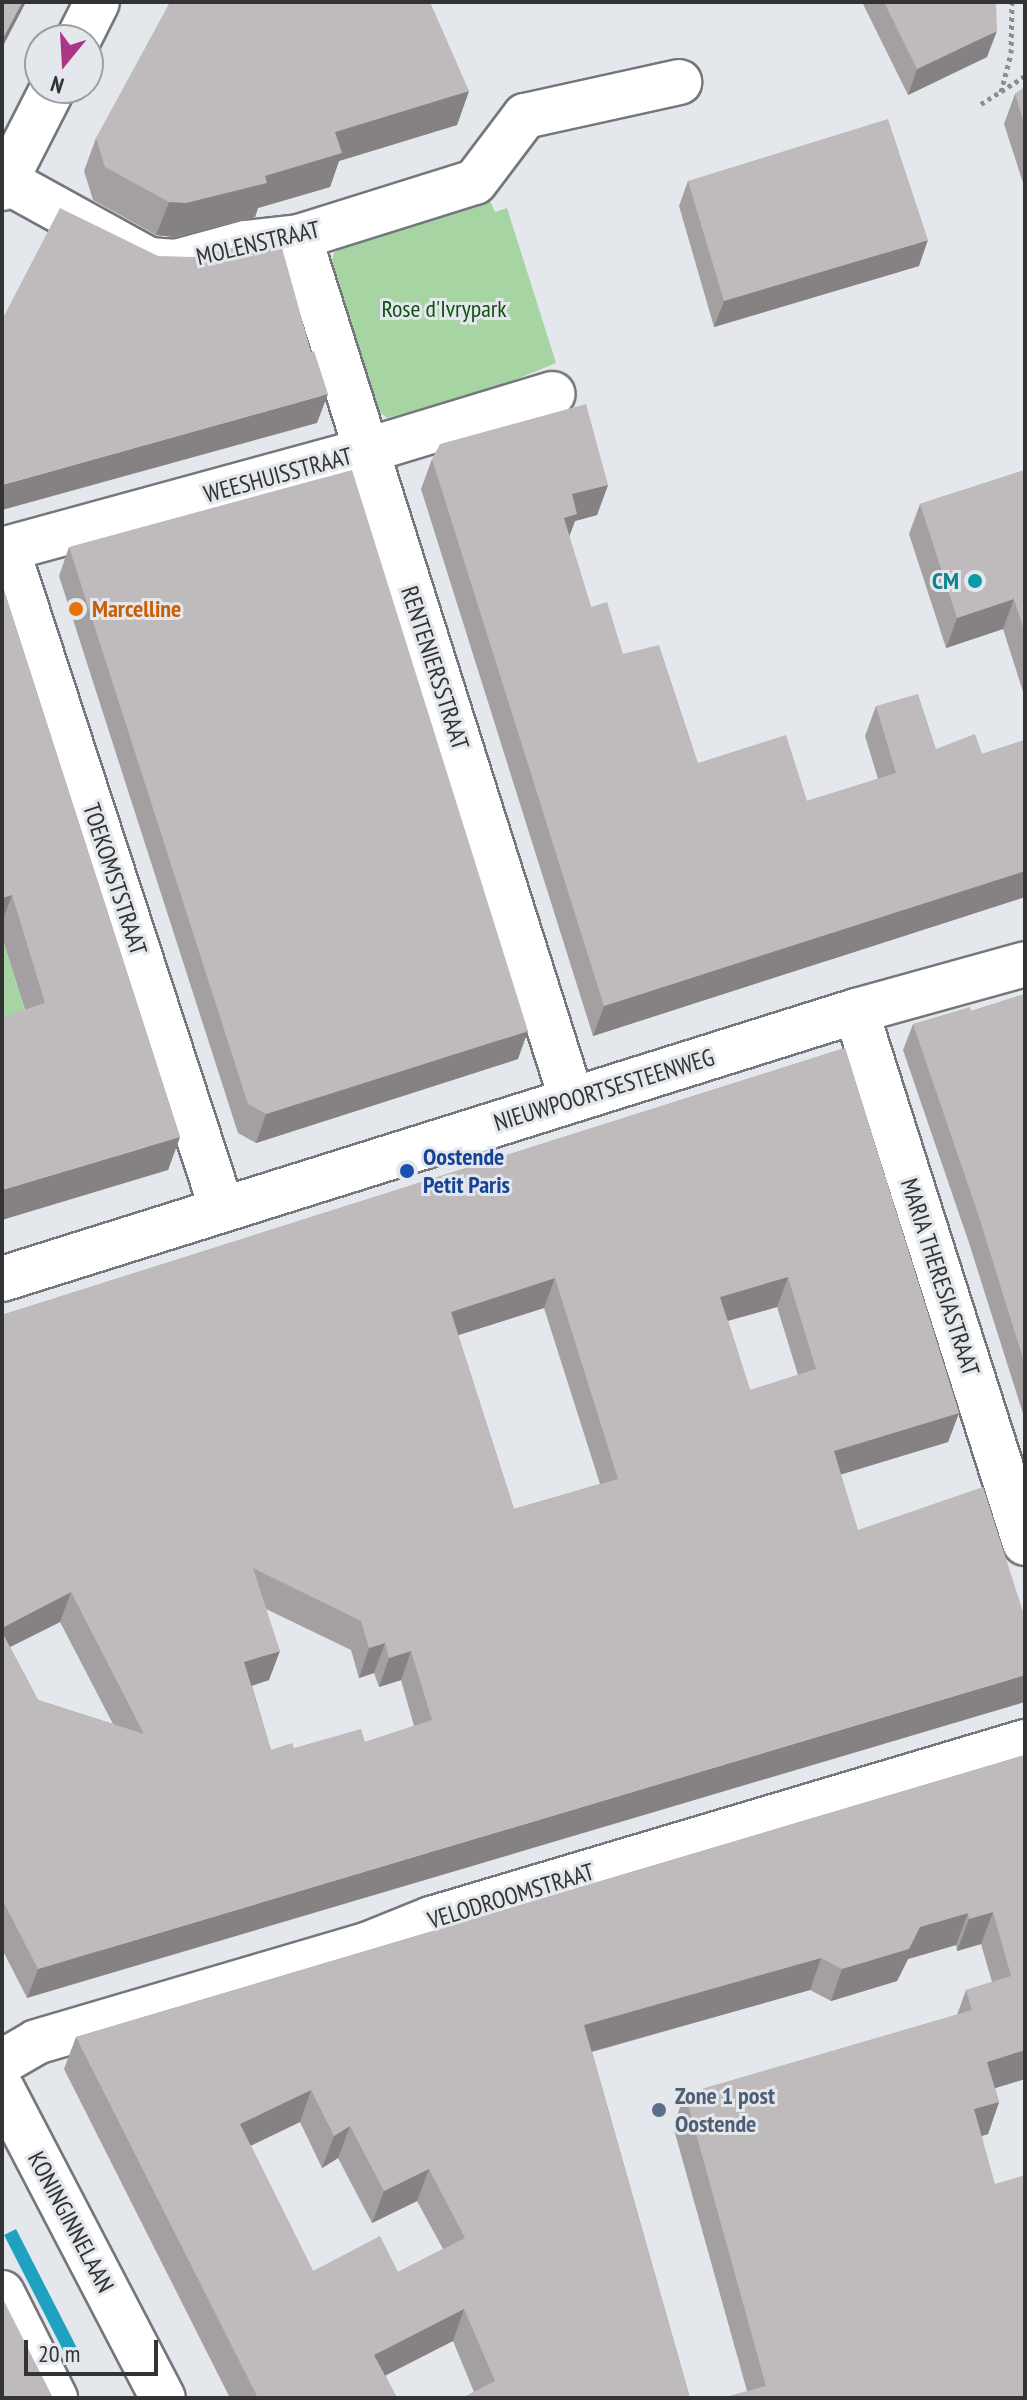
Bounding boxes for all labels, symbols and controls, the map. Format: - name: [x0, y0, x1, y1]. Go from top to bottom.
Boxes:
- north arrow: [24, 24, 104, 104]
- text: N: [47, 70, 67, 100]
- street label: MOLENSTRAAT: [194, 215, 322, 271]
- park label: Rose d'Ivrypark: [381, 295, 507, 323]
- street label: WEESHUISSTRAAT: [201, 441, 355, 509]
- place label: CM: [932, 567, 959, 595]
- marker: CM: [966, 572, 984, 590]
- street label: RENTENIERSSTRAAT: [395, 583, 475, 753]
- place label: Marcelline: [92, 595, 181, 623]
- marker: Marcelline: [67, 600, 85, 618]
- street label: TOEKOMSTSTRAAT: [77, 799, 153, 959]
- street label: NIEUWPOORTSESTEENWEG: [490, 1043, 718, 1137]
- place label: Oostende Petit Paris: [423, 1143, 510, 1199]
- marker: Oostende Petit Paris: [398, 1162, 416, 1180]
- street label: MARIA THERESIASTRAAT: [894, 1174, 986, 1380]
- street label: VELODROOMSTRAAT: [424, 1857, 598, 1935]
- place label: Zone 1 post Oostende: [675, 2082, 775, 2138]
- marker: Zone 1 post Oostende: [650, 2101, 668, 2119]
- street label: KONINGINNELAAN: [22, 2147, 120, 2297]
- scale bar: [28, 2324, 162, 2374]
- text: 20 m: [38, 2338, 80, 2369]

